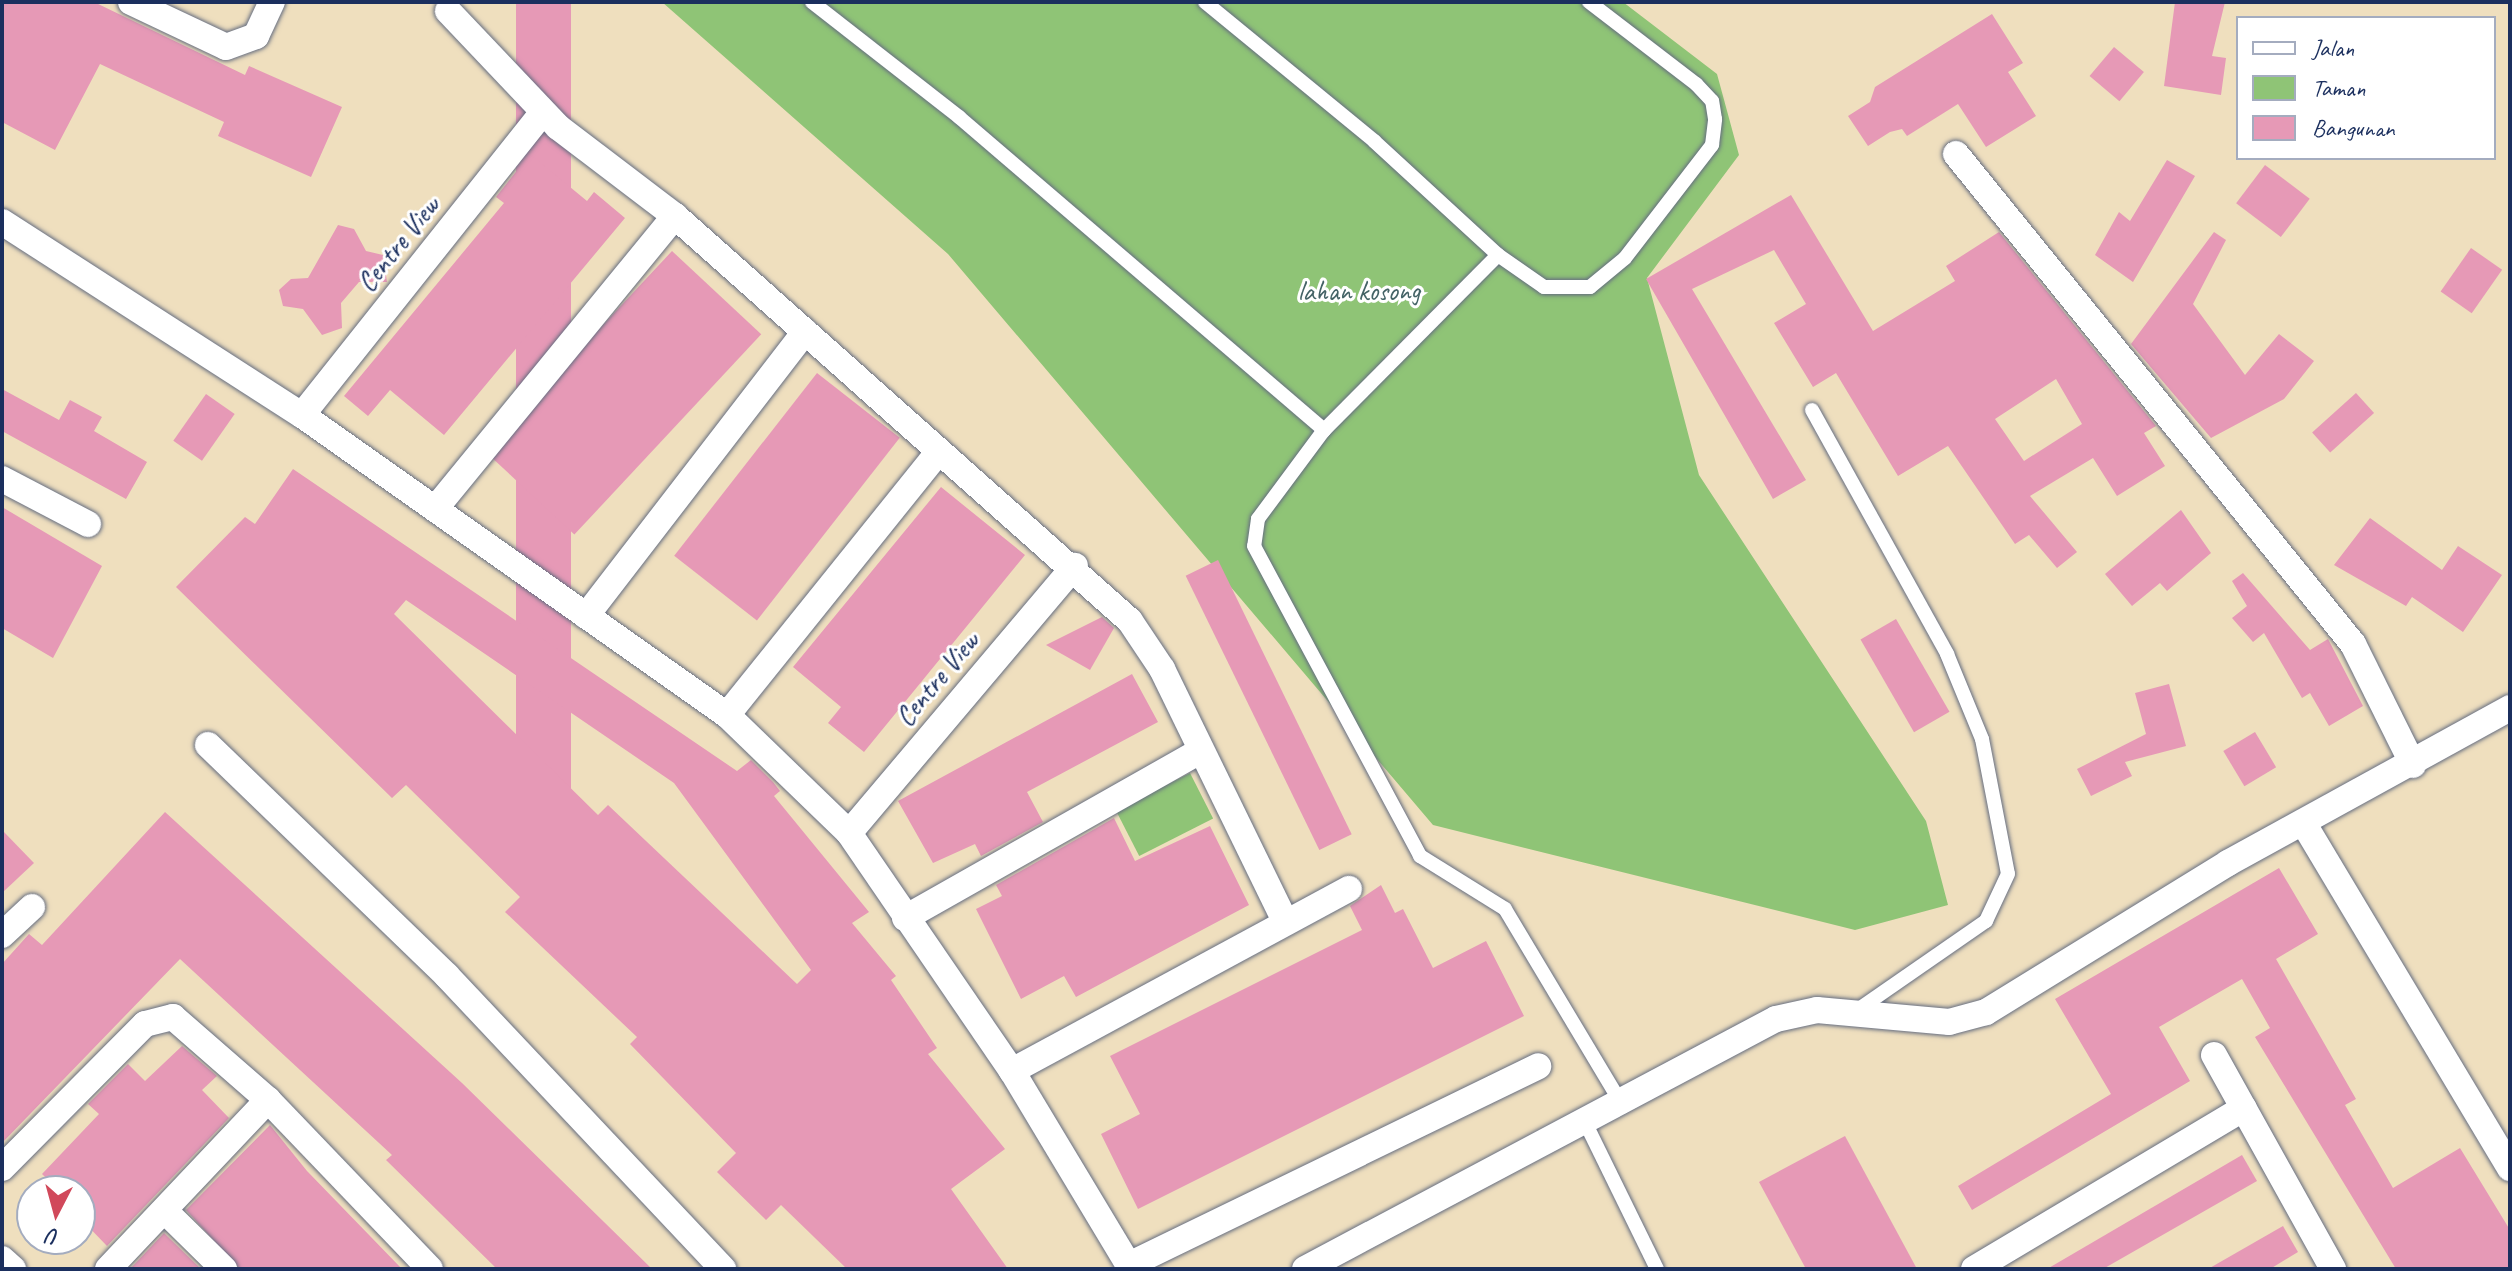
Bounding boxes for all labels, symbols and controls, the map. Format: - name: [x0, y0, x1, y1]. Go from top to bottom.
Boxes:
- legend: [2236, 16, 2496, 160]
- text: Jalan: [2312, 33, 2354, 63]
- text: Taman: [2312, 73, 2365, 103]
- text: Bangunan: [2312, 113, 2395, 143]
- street label: Centre View: [349, 190, 447, 298]
- park label: lahan kosong: [1298, 274, 1420, 308]
- street label: Centre View: [888, 625, 986, 733]
- north arrow: [16, 1175, 96, 1255]
- text: U: [47, 1222, 60, 1251]

